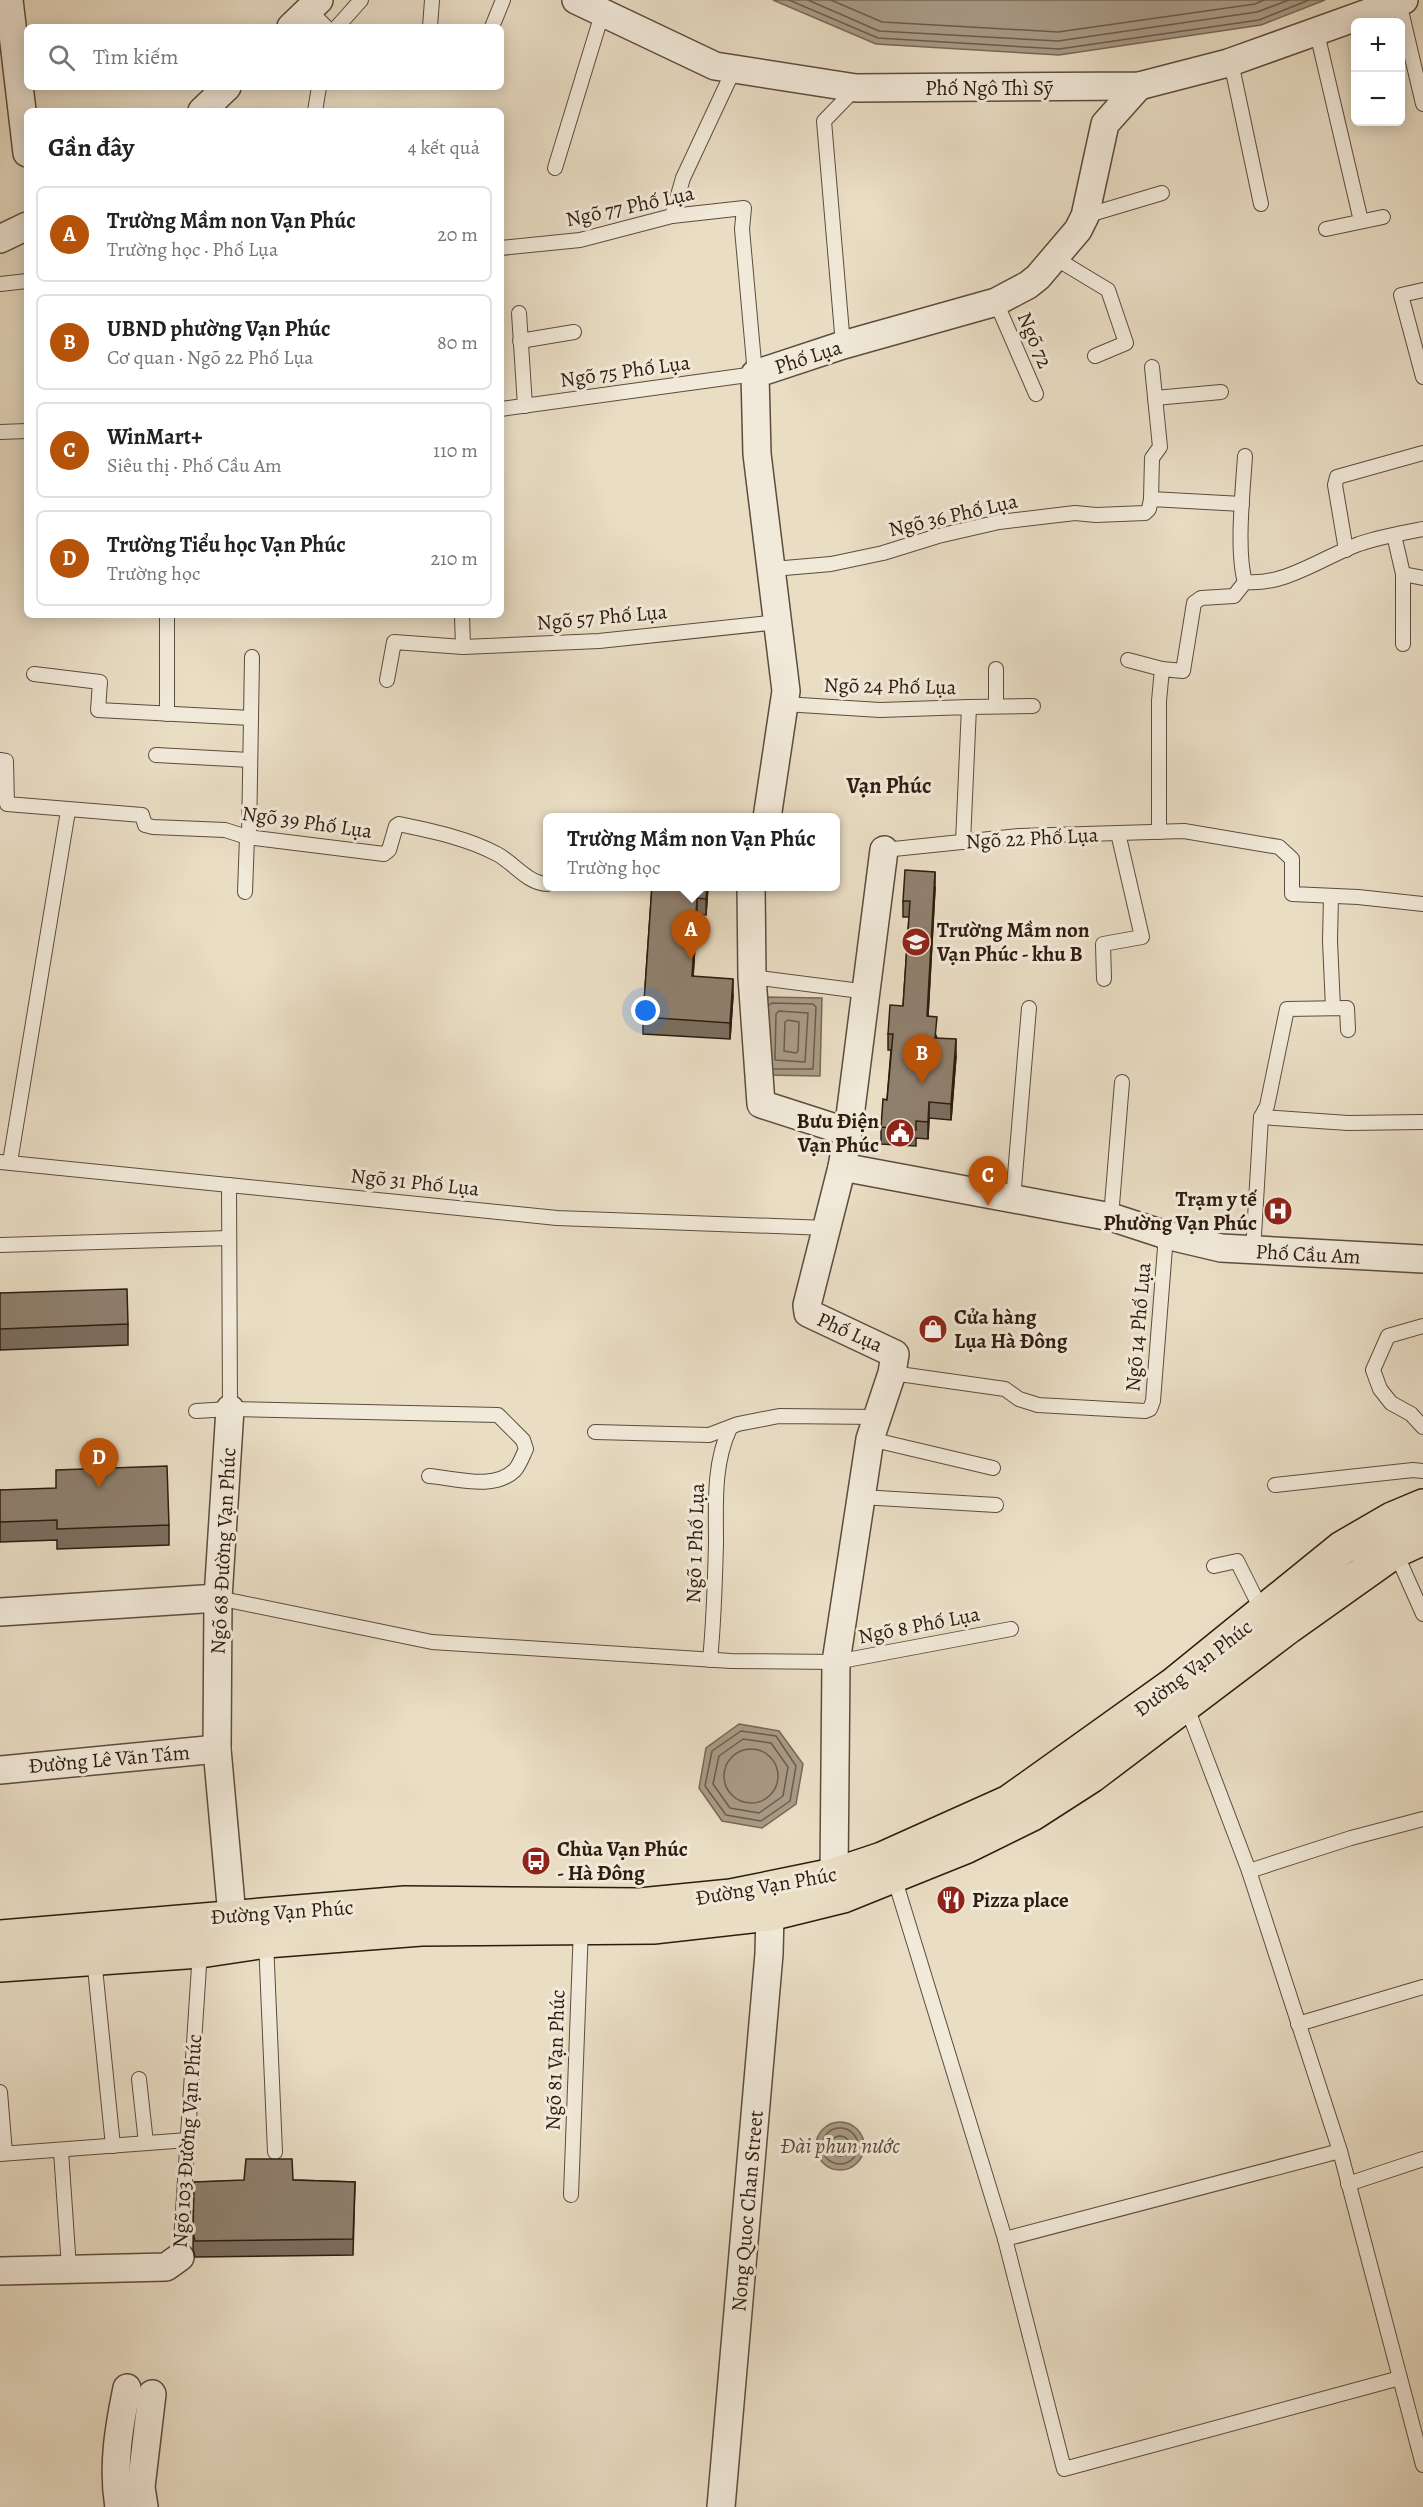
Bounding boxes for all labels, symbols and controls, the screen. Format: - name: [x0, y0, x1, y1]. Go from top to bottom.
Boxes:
- map controls: [1351, 18, 1405, 126]
- button: +: [1351, 18, 1405, 72]
- search box: [24, 24, 504, 90]
- icon: search: [45, 41, 78, 74]
- text: Tìm kiếm: [93, 42, 179, 72]
- button: −: [1351, 72, 1405, 126]
- street label: Phố Ngô Thì Sỹ: [925, 74, 1054, 102]
- text: Gần đây: [48, 130, 134, 165]
- text: 4 kết quả: [407, 134, 480, 161]
- street label: Ngõ 77 Phố Lụa: [563, 179, 697, 233]
- text: Trường Mầm non Vạn Phúc: [107, 206, 356, 236]
- text: A: [63, 221, 76, 248]
- text: 20 m: [437, 221, 478, 248]
- text: Trường học · Phố Lụa: [107, 236, 278, 263]
- street label: Ngõ 72: [1011, 308, 1059, 372]
- text: UBND phường Vạn Phúc: [107, 314, 331, 344]
- text: B: [63, 329, 76, 356]
- text: 80 m: [437, 329, 478, 356]
- street label: Phố Lụa: [771, 333, 845, 381]
- text: Cơ quan · Ngõ 22 Phố Lụa: [107, 344, 314, 371]
- street label: Ngõ 75 Phố Lụa: [558, 348, 692, 394]
- text: WinMart+: [107, 422, 202, 452]
- text: C: [63, 437, 76, 464]
- text: 110 m: [433, 437, 478, 464]
- text: Siêu thị · Phố Cầu Am: [107, 452, 282, 479]
- street label: Ngõ 36 Phố Lụa: [886, 487, 1020, 543]
- text: Trường Tiểu học Vạn Phúc: [107, 530, 346, 560]
- text: D: [63, 545, 76, 572]
- text: 210 m: [430, 545, 478, 572]
- text: Trường học: [107, 560, 200, 587]
- street label: Ngõ 57 Phố Lụa: [536, 597, 669, 637]
- street label: Ngõ 24 Phố Lụa: [823, 671, 957, 701]
- district label: Vạn Phúc: [845, 771, 932, 801]
- street label: Ngõ 39 Phố Lụa: [240, 799, 374, 845]
- popup: [543, 813, 840, 891]
- street label: Ngõ 22 Phố Lụa: [965, 821, 1099, 855]
- text: Trường Mầm non Vạn Phúc: [567, 824, 816, 854]
- text: Trường học: [567, 854, 661, 881]
- pin: A: [672, 910, 710, 960]
- place label: Trường Mầm non Vạn Phúc - khu B: [936, 916, 1090, 968]
- school or university icon: Trường Mầm non Vạn Phúc - khu B: [900, 926, 932, 958]
- your location: [631, 996, 660, 1025]
- pin: B: [902, 1034, 942, 1084]
- place label: Bưu Điện Vạn Phúc: [797, 1107, 879, 1159]
- public building icon: Bưu Điện Vạn Phúc: [884, 1117, 916, 1149]
- pin: C: [968, 1156, 1008, 1206]
- street label: Ngõ 31 Phố Lụa: [349, 1161, 481, 1203]
- place label: Trạm y tế Phường Vạn Phúc: [1103, 1185, 1257, 1237]
- hospital icon: Trạm y tế Phường Vạn Phúc: [1262, 1195, 1294, 1227]
- street label: Phố Cầu Am: [1255, 1237, 1361, 1271]
- street label: Ngõ 14 Phố Lụa: [1118, 1261, 1158, 1393]
- place label: Cửa hàng Lụa Hà Đông: [954, 1303, 1068, 1355]
- street label: Phố Lụa: [813, 1305, 887, 1359]
- shop icon: Cửa hàng Lụa Hà Đông: [917, 1313, 949, 1345]
- pin: D: [80, 1438, 118, 1488]
- street label: Ngõ 68 Đường Vạn Phúc: [204, 1447, 242, 1655]
- street label: Ngõ 1 Phố Lụa: [679, 1482, 711, 1604]
- street label: Ngõ 8 Phố Lụa: [856, 1599, 982, 1651]
- street label: Đường Vạn Phúc: [1128, 1613, 1258, 1723]
- street label: Đường Lê Văn Tám: [27, 1738, 191, 1780]
- place label: Chùa Vạn Phúc - Hà Đông: [557, 1835, 688, 1887]
- bus stop icon: Chùa Vạn Phúc - Hà Đông: [520, 1845, 552, 1877]
- street label: Đường Vạn Phúc: [693, 1860, 839, 1912]
- restaurant icon: Pizza place: [935, 1884, 967, 1916]
- place label: Pizza place: [972, 1886, 1069, 1914]
- street label: Đường Vạn Phúc: [210, 1893, 355, 1931]
- street label: Ngõ 81 Vạn Phúc: [539, 1989, 571, 2131]
- street label: Ngõ 103 Đường Vạn Phúc: [166, 2033, 208, 2249]
- street label: Nong Quoc Chan Street: [724, 2109, 770, 2313]
- water label: Đài phun nước: [780, 2131, 900, 2161]

